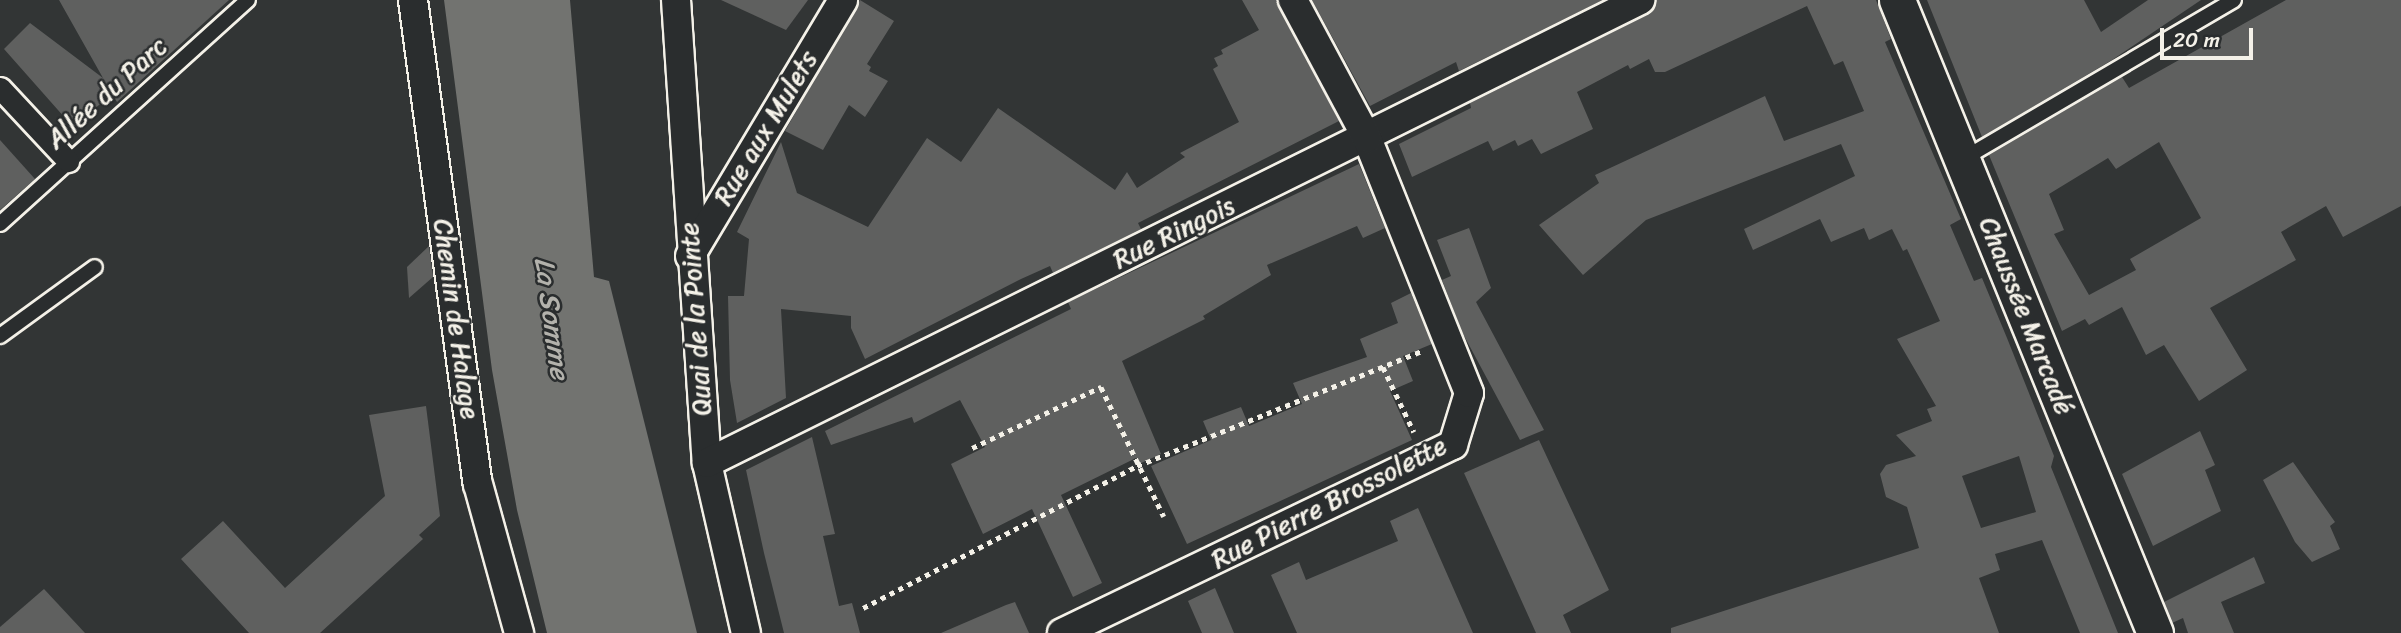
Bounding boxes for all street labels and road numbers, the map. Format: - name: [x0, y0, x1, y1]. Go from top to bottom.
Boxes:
- street label: Allée du Parc: [40, 30, 174, 156]
- street label: Rue aux Mulets: [708, 45, 824, 211]
- street label: Rue Ringois: [1108, 190, 1240, 276]
- street label: Chaussée Marcadé: [1972, 213, 2080, 419]
- street label: Chemin de Halage: [426, 216, 486, 422]
- street label: Quai de la Pointe: [674, 222, 718, 416]
- street label: Rue Pierre Brossolette: [1207, 431, 1451, 575]

